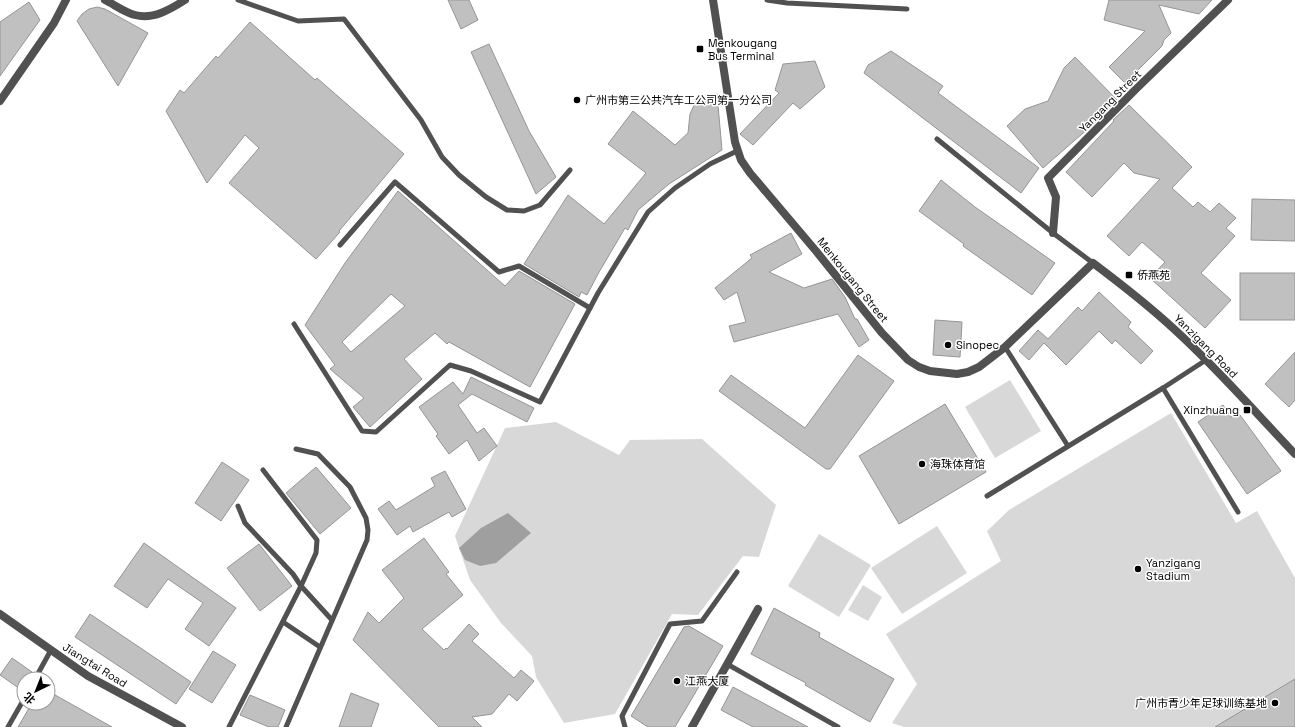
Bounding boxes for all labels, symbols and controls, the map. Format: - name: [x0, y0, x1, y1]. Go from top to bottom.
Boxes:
- place label: Menkougang Bus Terminal: [708, 36, 777, 63]
- marker: Menkougang Bus Terminal: [695, 44, 705, 54]
- street label: Yangang Street: [1076, 67, 1144, 135]
- place label: 广州市第三公共汽车工公司第一分公司: [585, 93, 772, 107]
- marker: 广州市第三公共汽车工公司第一分公司: [572, 95, 582, 105]
- street label: Menkougang Street: [814, 235, 892, 325]
- place label: 侨燕苑: [1137, 268, 1170, 282]
- marker: 侨燕苑: [1124, 270, 1134, 280]
- street label: Yanzigang Road: [1171, 311, 1241, 381]
- place label: Sinopec: [956, 338, 999, 352]
- marker: Sinopec: [943, 340, 953, 350]
- place label: Xinzhuang: [1183, 403, 1239, 417]
- marker: Xinzhuang: [1242, 405, 1252, 415]
- place label: 海珠体育馆: [930, 457, 985, 471]
- marker: 海珠体育馆: [917, 459, 927, 469]
- place label: Yanzigang Stadium: [1146, 556, 1201, 583]
- marker: Yanzigang Stadium: [1133, 564, 1143, 574]
- street label: Jiangtai Road: [60, 640, 130, 690]
- north arrow: [16, 671, 56, 711]
- place label: 江燕大厦: [685, 674, 729, 688]
- marker: 江燕大厦: [672, 676, 682, 686]
- text: 北: [20, 689, 38, 707]
- place label: 广州市青少年足球训练基地: [1135, 696, 1267, 710]
- marker: 广州市青少年足球训练基地: [1270, 698, 1280, 708]

